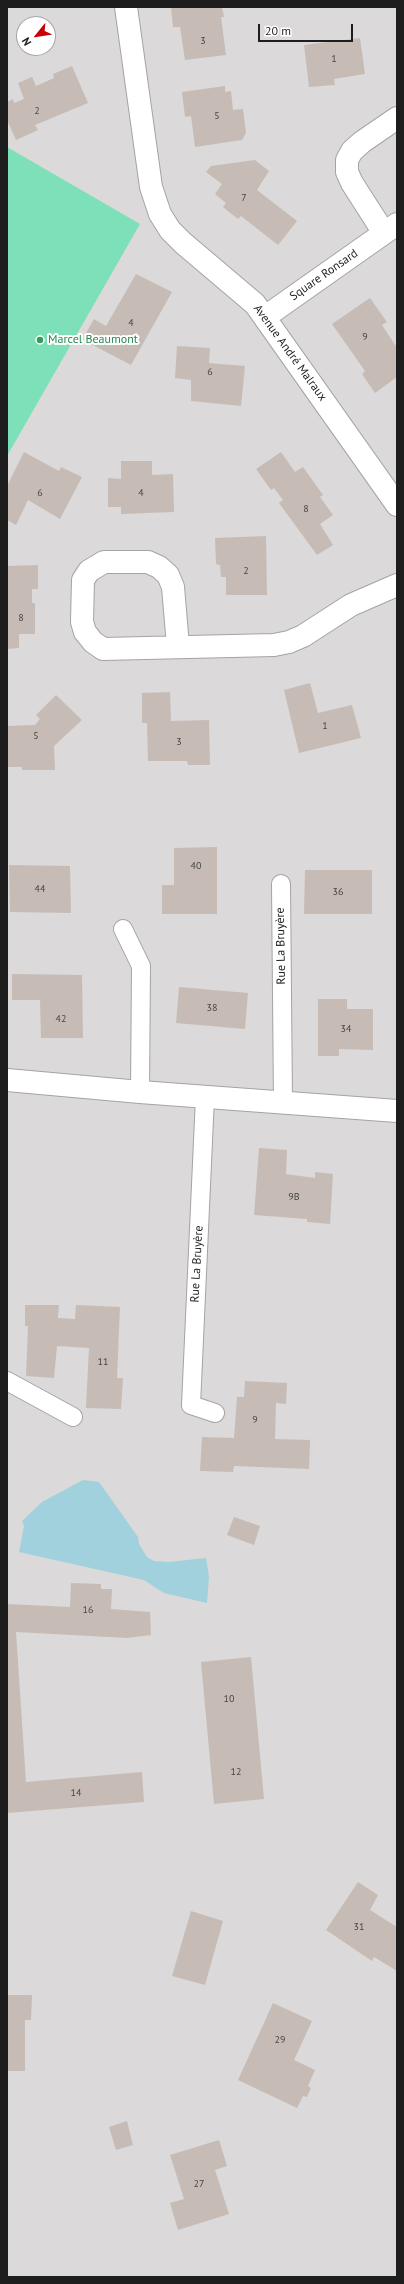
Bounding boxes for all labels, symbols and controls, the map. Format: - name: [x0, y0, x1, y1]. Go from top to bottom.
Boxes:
- north arrow: [16, 16, 56, 56]
- scale bar: [260, 16, 355, 42]
- text: 20 m: [265, 23, 291, 38]
- text: N: [19, 35, 34, 48]
- house number: 3: [200, 35, 206, 47]
- house number: 1: [331, 53, 337, 65]
- house number: 2: [34, 105, 40, 117]
- house number: 5: [214, 110, 220, 122]
- house number: 7: [241, 192, 247, 204]
- street label: Square Ronsard: [287, 246, 361, 304]
- street label: Avenue André Malraux: [250, 302, 330, 404]
- house number: 4: [128, 317, 134, 329]
- house number: 9: [362, 331, 368, 343]
- place label: Marcel Beaumont: [48, 333, 138, 347]
- marker: Marcel Beaumont: [35, 335, 45, 345]
- house number: 6: [207, 366, 213, 378]
- house number: 6: [37, 487, 43, 499]
- house number: 4: [138, 487, 144, 499]
- house number: 8: [303, 503, 309, 515]
- house number: 2: [243, 565, 249, 577]
- house number: 8: [18, 612, 24, 624]
- house number: 1: [322, 720, 328, 732]
- house number: 5: [33, 730, 39, 742]
- house number: 3: [176, 736, 182, 748]
- house number: 40: [191, 860, 201, 872]
- house number: 44: [35, 883, 45, 895]
- house number: 36: [333, 886, 343, 898]
- street label: Rue La Bruyère: [273, 907, 289, 985]
- house number: 38: [207, 1002, 217, 1014]
- house number: 42: [56, 1013, 66, 1025]
- house number: 34: [341, 1023, 351, 1035]
- house number: 9B: [288, 1191, 300, 1203]
- street label: Rue La Bruyère: [188, 1225, 206, 1303]
- house number: 11: [98, 1356, 108, 1368]
- house number: 9: [252, 1414, 258, 1426]
- house number: 16: [83, 1604, 93, 1616]
- house number: 10: [224, 1693, 234, 1705]
- house number: 12: [231, 1766, 241, 1778]
- house number: 14: [71, 1787, 81, 1799]
- house number: 31: [354, 1921, 364, 1933]
- house number: 29: [275, 2034, 285, 2046]
- house number: 27: [194, 2178, 204, 2190]

